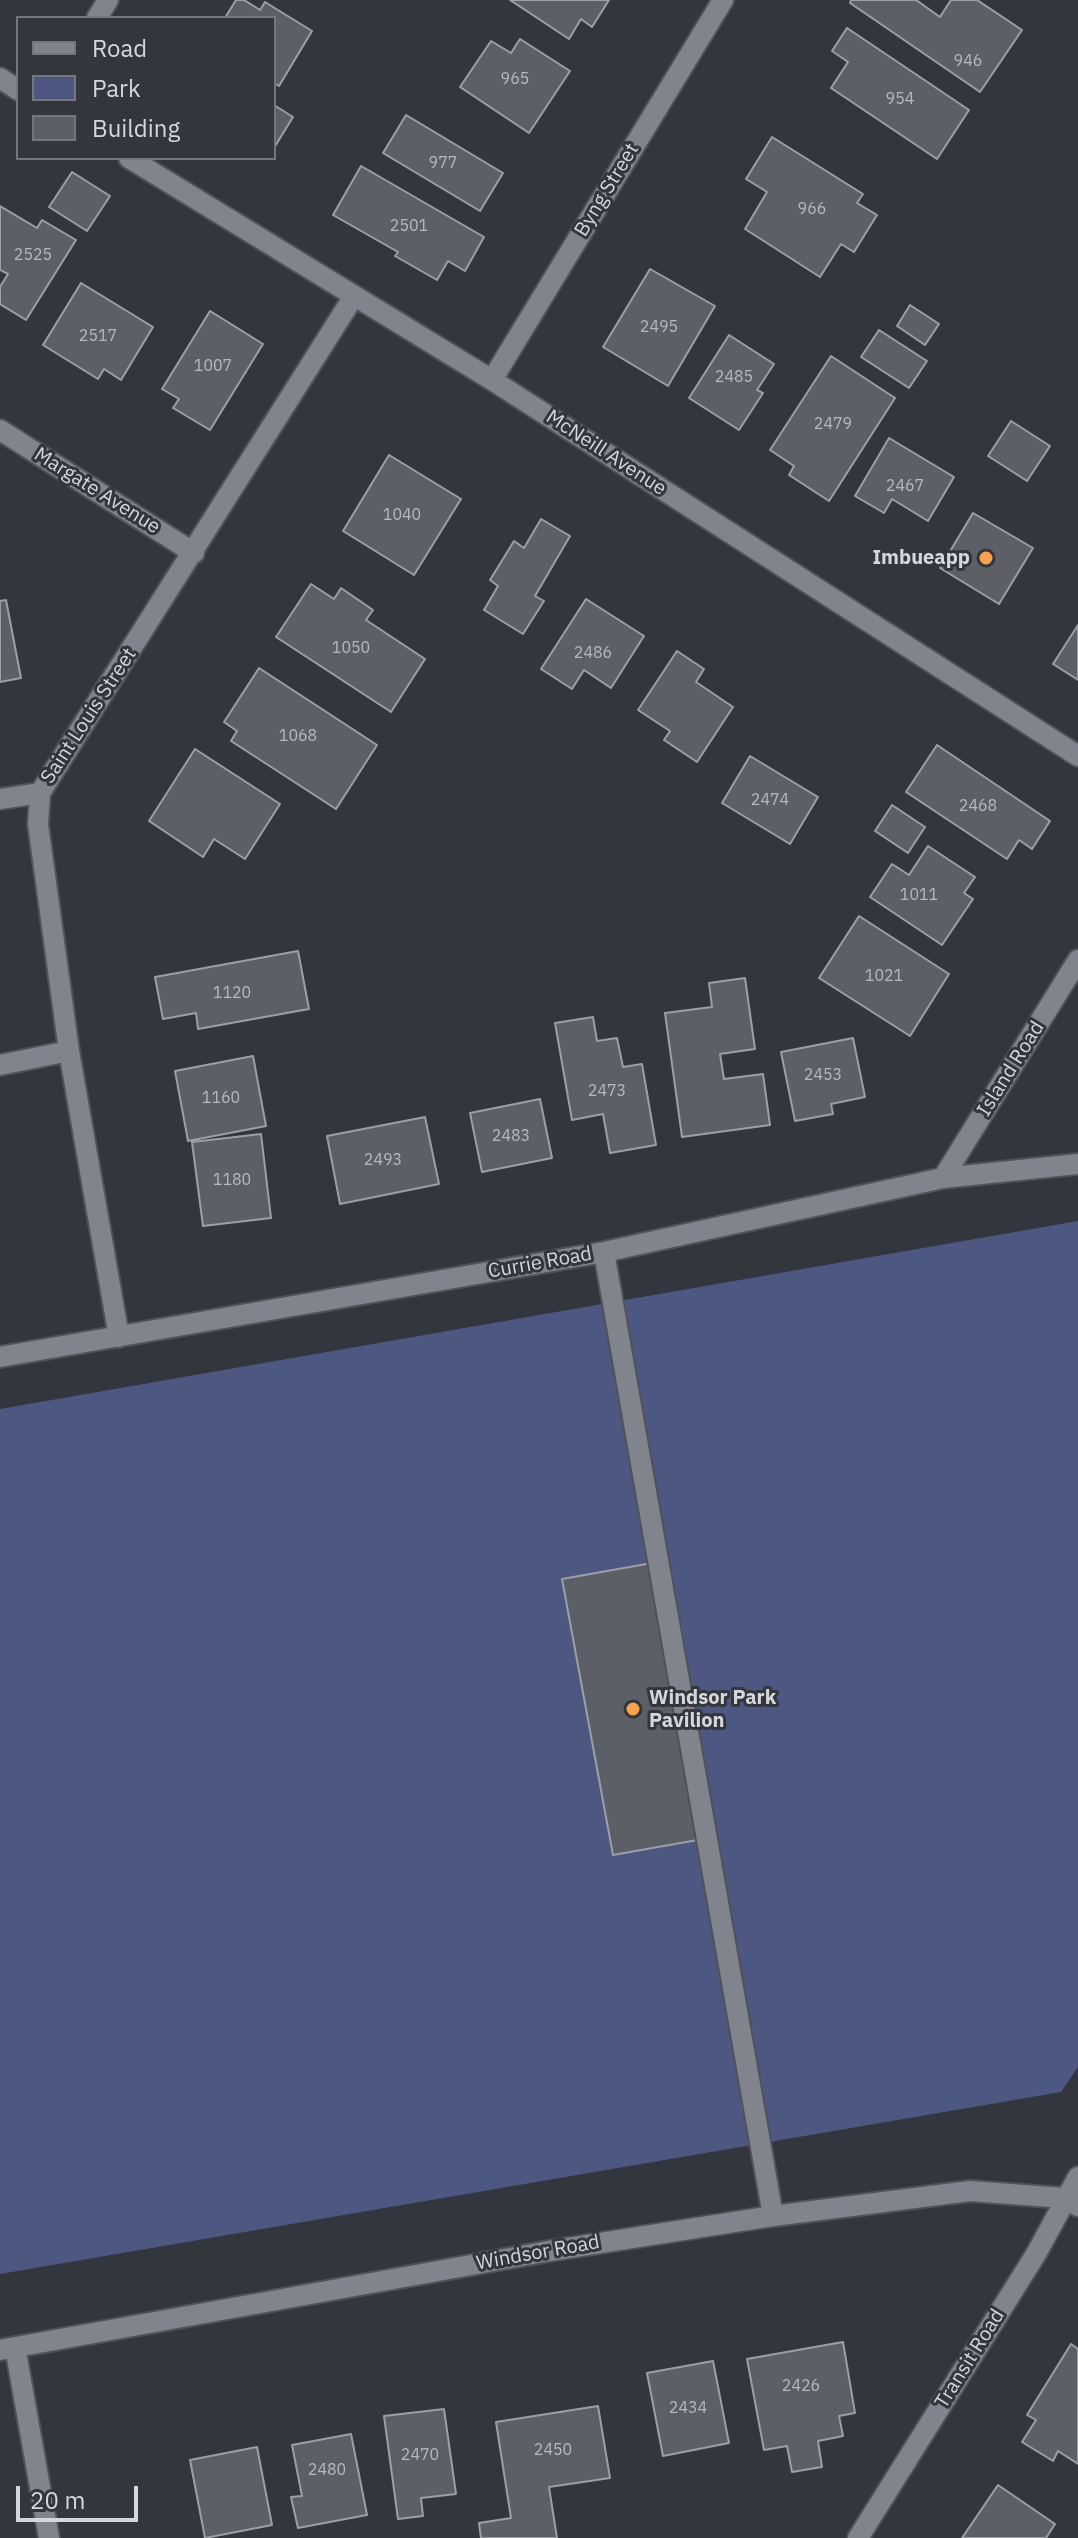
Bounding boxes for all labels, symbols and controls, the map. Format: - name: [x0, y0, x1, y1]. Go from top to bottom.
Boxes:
- legend: [16, 16, 276, 160]
- text: Road: [92, 32, 147, 64]
- house number: 946: [954, 51, 982, 71]
- house number: 965: [501, 69, 529, 89]
- text: Park: [92, 72, 141, 104]
- house number: 954: [886, 89, 914, 109]
- text: Building: [92, 112, 180, 144]
- street label: Byng Street: [570, 139, 644, 241]
- house number: 977: [429, 153, 457, 173]
- house number: 966: [798, 199, 826, 219]
- house number: 2501: [390, 216, 428, 236]
- house number: 2525: [14, 245, 52, 265]
- house number: 2495: [640, 317, 678, 337]
- house number: 2517: [79, 326, 117, 346]
- house number: 1007: [194, 356, 232, 376]
- house number: 2485: [715, 367, 753, 387]
- street label: McNeill Avenue: [541, 405, 671, 501]
- house number: 2479: [814, 414, 852, 434]
- street label: Margate Avenue: [29, 443, 165, 539]
- house number: 2467: [886, 476, 924, 496]
- house number: 1040: [383, 505, 421, 525]
- place label: Imbueapp: [872, 546, 970, 570]
- marker: Imbueapp: [977, 549, 995, 567]
- house number: 1050: [332, 638, 370, 658]
- house number: 2486: [574, 643, 612, 663]
- street label: Saint Louis Street: [36, 644, 142, 788]
- house number: 1068: [279, 726, 317, 746]
- house number: 2474: [751, 790, 789, 810]
- house number: 2468: [959, 796, 997, 816]
- house number: 1011: [900, 885, 938, 905]
- house number: 1021: [865, 966, 903, 986]
- house number: 1120: [213, 983, 251, 1003]
- street label: Island Road: [972, 1017, 1050, 1121]
- house number: 2453: [804, 1065, 842, 1085]
- house number: 2473: [588, 1081, 626, 1101]
- house number: 1160: [202, 1088, 240, 1108]
- house number: 2483: [492, 1126, 530, 1146]
- house number: 2493: [364, 1150, 402, 1170]
- house number: 1180: [213, 1170, 251, 1190]
- street label: Currie Road: [486, 1242, 594, 1284]
- place label: Windsor Park Pavilion: [649, 1686, 776, 1733]
- marker: Windsor Park Pavilion: [624, 1700, 642, 1718]
- street label: Windsor Road: [474, 2230, 602, 2276]
- street label: Transit Road: [930, 2305, 1010, 2413]
- house number: 2426: [782, 2376, 820, 2396]
- house number: 2434: [669, 2398, 707, 2418]
- house number: 2450: [534, 2440, 572, 2460]
- house number: 2470: [401, 2445, 439, 2465]
- house number: 2480: [308, 2460, 346, 2480]
- scale bar: [20, 2470, 142, 2520]
- text: 20 m: [30, 2484, 85, 2516]

